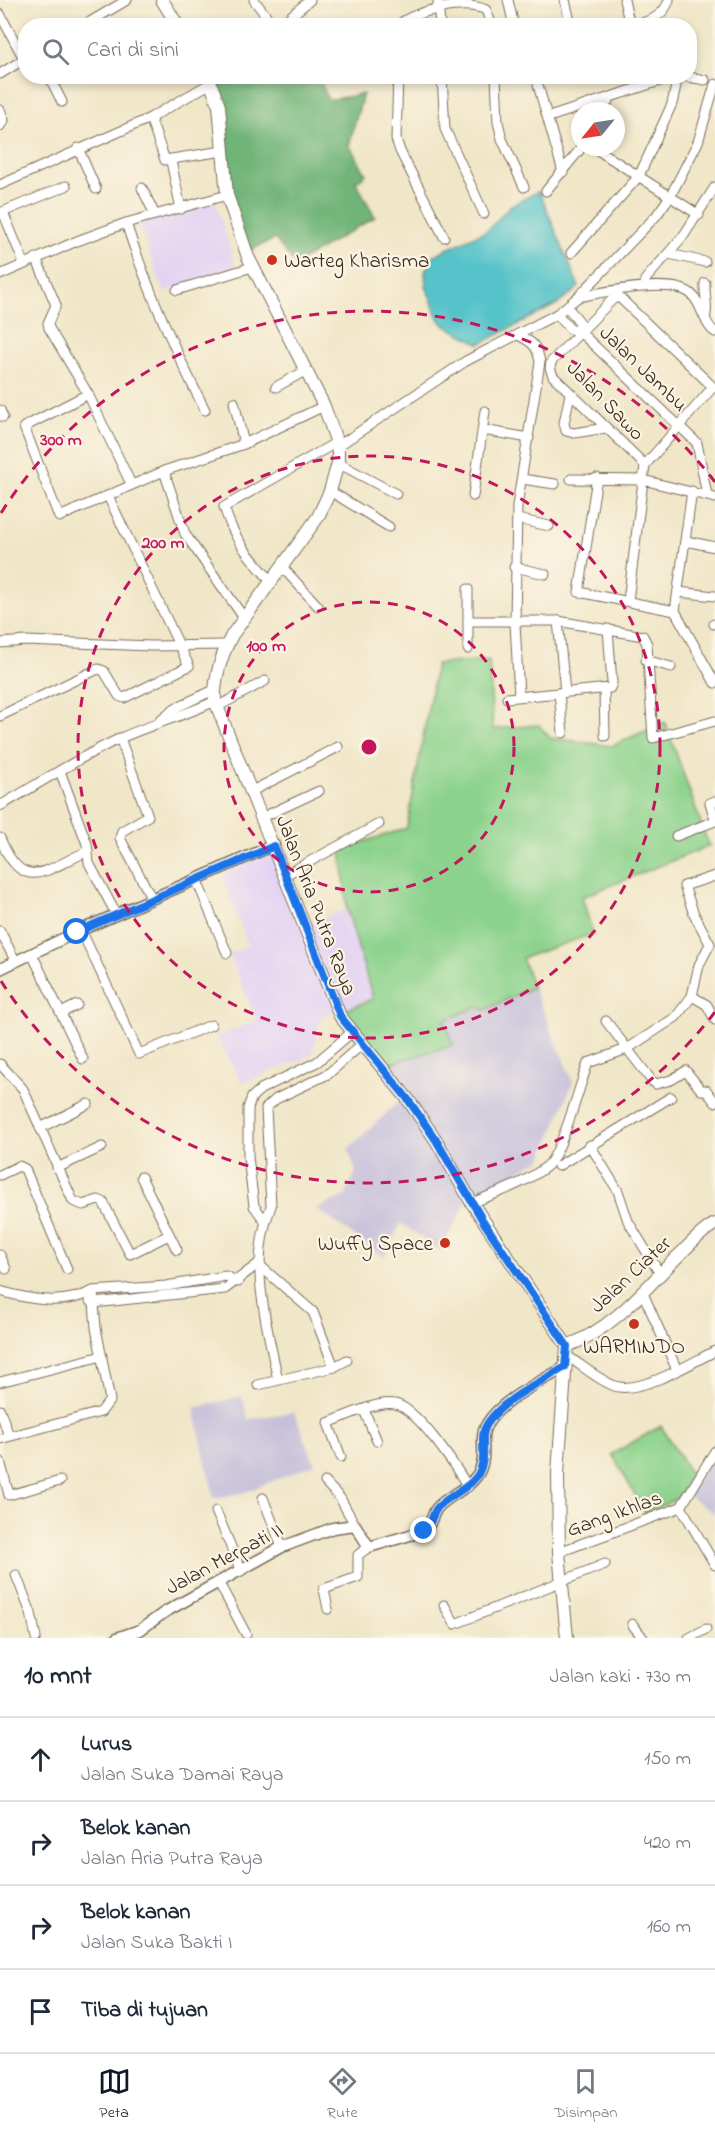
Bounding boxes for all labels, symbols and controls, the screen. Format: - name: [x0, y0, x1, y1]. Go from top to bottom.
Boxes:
- search box: [18, 18, 697, 84]
- icon: search: [39, 35, 72, 68]
- text: Cari di sini: [87, 35, 179, 67]
- north arrow: [571, 102, 625, 156]
- place label: Warteg Kharisma: [284, 247, 429, 279]
- marker: Warteg Kharisma: [265, 253, 279, 267]
- street label: Jalan Jambu: [592, 319, 694, 420]
- street label: Jalan Sawo: [559, 355, 651, 448]
- text: 300 m: [39, 428, 82, 454]
- text: 200 m: [141, 531, 185, 557]
- text: 100 m: [246, 634, 286, 660]
- centre of rings: [359, 737, 379, 757]
- street label: Jalan Aria Putra Raya: [265, 811, 363, 1001]
- route start: [63, 918, 89, 944]
- street label: Jalan Ciater: [584, 1229, 679, 1321]
- place label: Wuffy Space: [318, 1230, 434, 1262]
- marker: Wuffy Space: [438, 1236, 452, 1250]
- marker: WARMINDO: [627, 1317, 641, 1331]
- place label: WARMINDO: [583, 1333, 685, 1363]
- street label: Gang Ikhlas: [563, 1484, 667, 1548]
- street label: Jalan Merpati II: [161, 1516, 289, 1603]
- route end: [410, 1517, 436, 1543]
- text: 10 mnt: [24, 1658, 92, 1696]
- text: Jalan kaki · 730 m: [550, 1663, 691, 1692]
- text: Lurus: [81, 1729, 132, 1761]
- icon: ahead: [24, 1743, 57, 1776]
- text: 150 m: [644, 1745, 691, 1774]
- text: Jalan Suka Damai Raya: [81, 1761, 284, 1790]
- text: Belok kanan: [81, 1813, 190, 1845]
- icon: right: [24, 1827, 57, 1860]
- text: 420 m: [644, 1829, 691, 1858]
- text: Jalan Aria Putra Raya: [81, 1845, 263, 1874]
- text: Belok kanan: [81, 1897, 190, 1929]
- icon: right: [24, 1911, 57, 1944]
- text: 160 m: [647, 1913, 691, 1942]
- text: Jalan Suka Bakti I: [81, 1929, 232, 1958]
- icon: arrive: [24, 1995, 57, 2028]
- text: Tiba di tujuan: [81, 1995, 208, 2027]
- tab: Peta: [98, 2065, 131, 2125]
- tab: Rute: [326, 2065, 359, 2125]
- tab: Disimpan: [554, 2065, 617, 2125]

